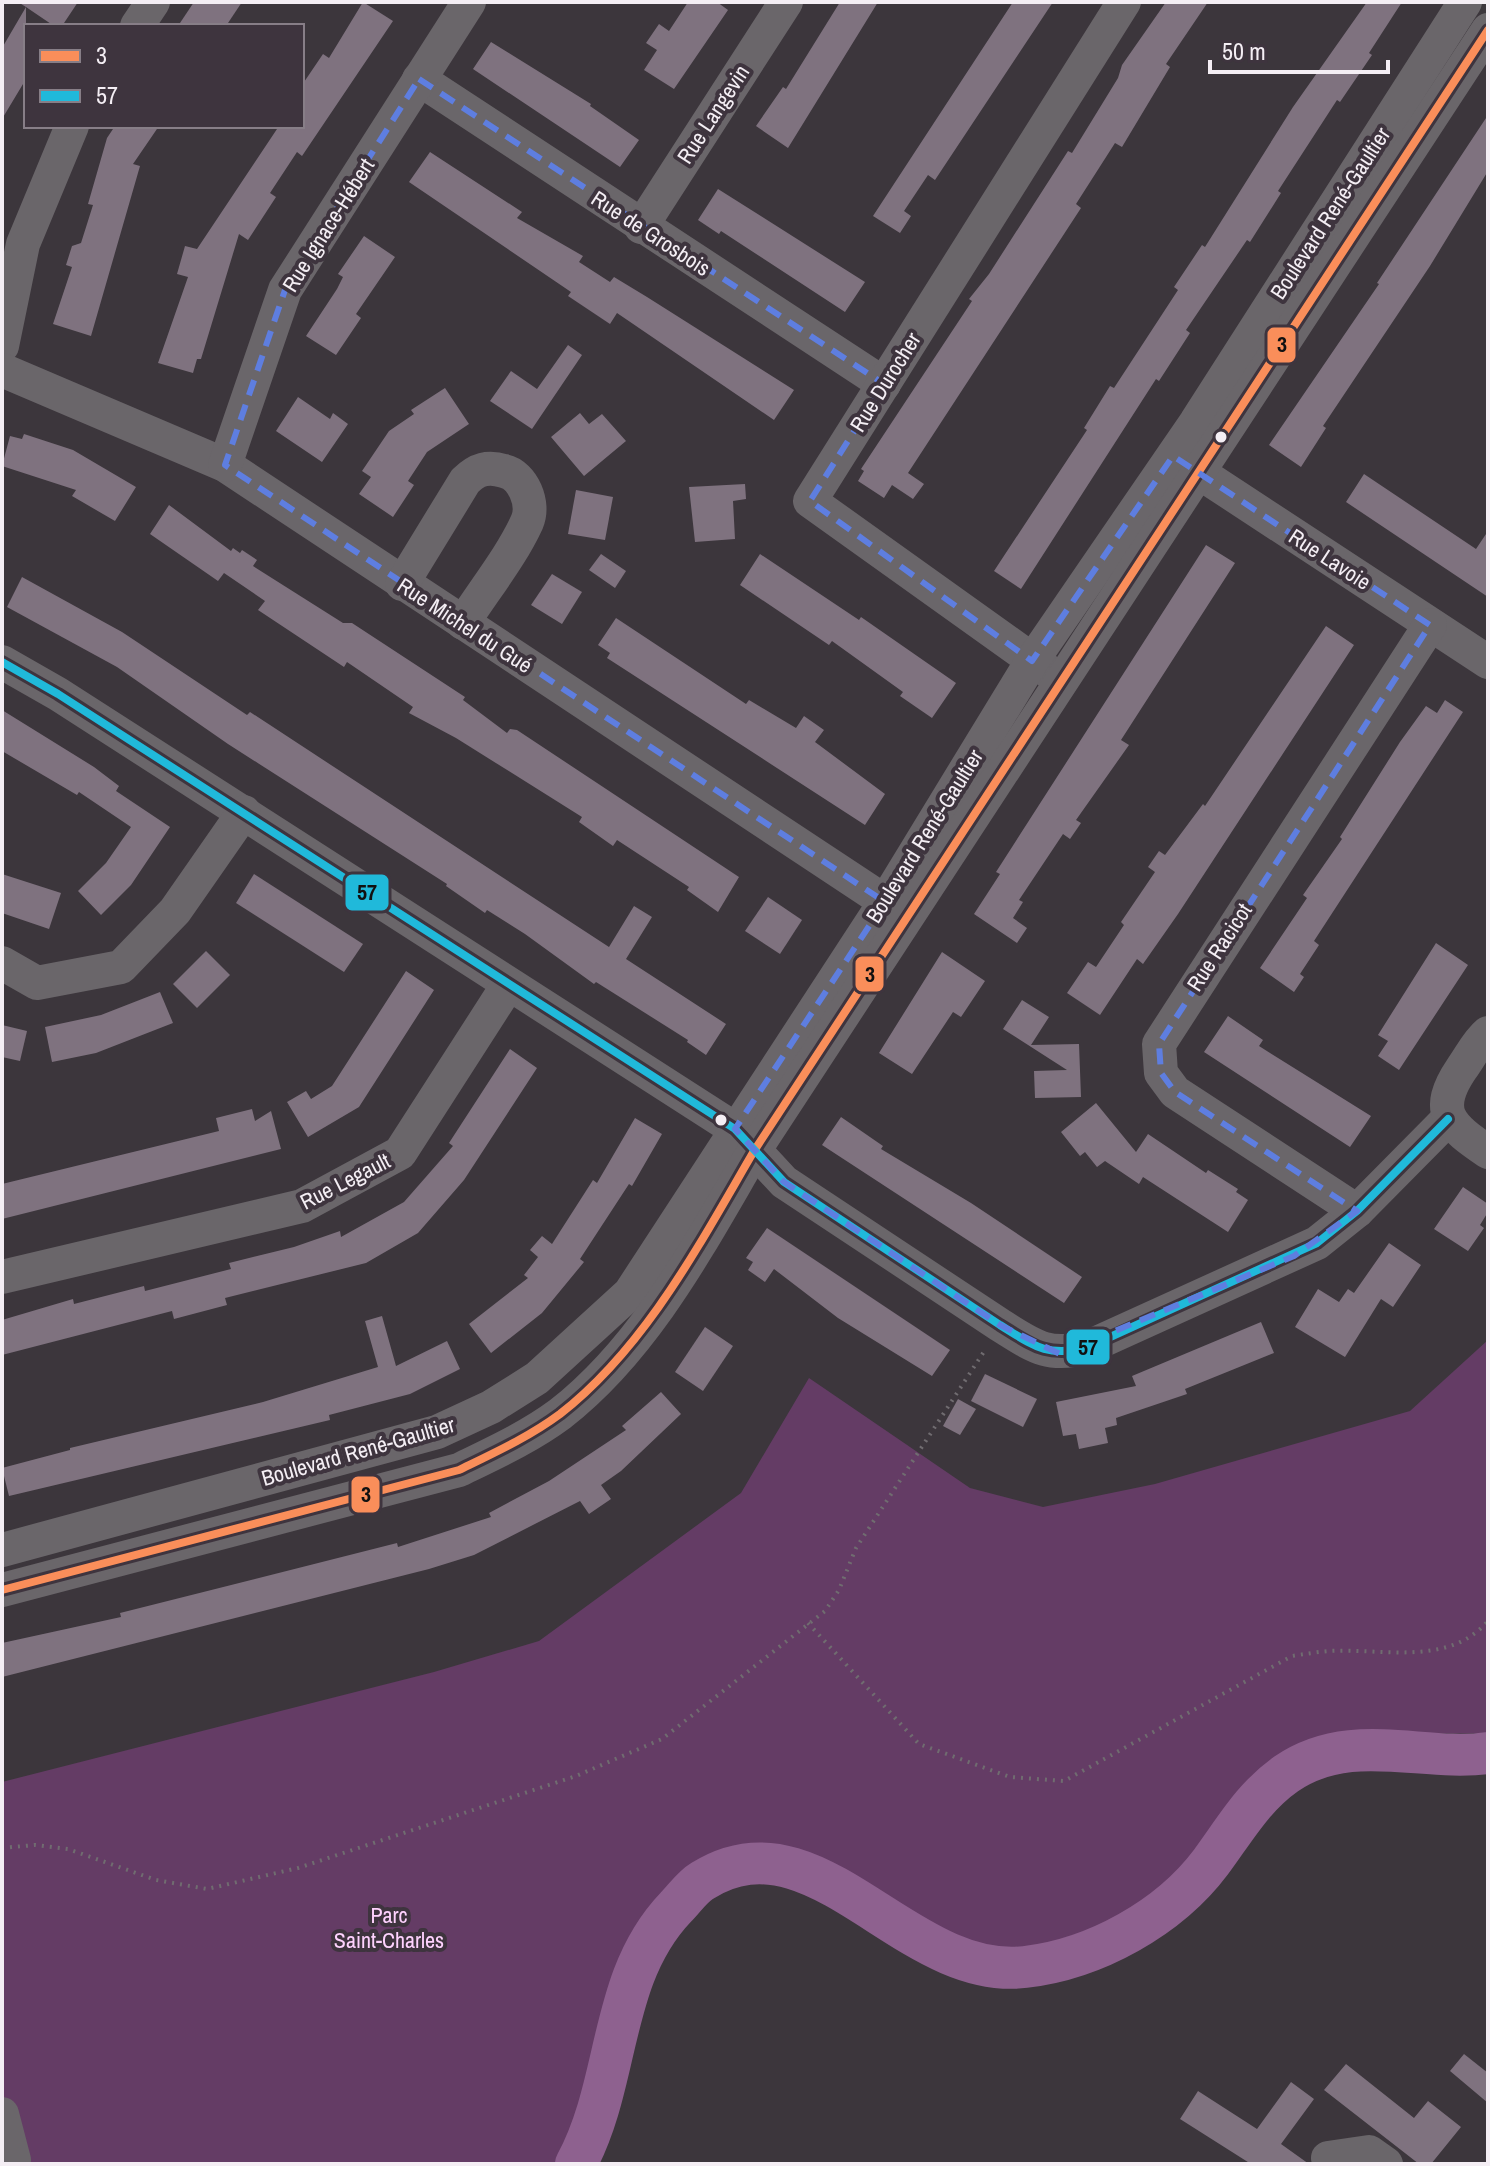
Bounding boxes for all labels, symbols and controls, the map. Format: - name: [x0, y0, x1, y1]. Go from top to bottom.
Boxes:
- legend: [24, 24, 304, 128]
- scale bar: [1210, 24, 1388, 74]
- text: 50 m: [1222, 35, 1266, 67]
- text: 3: [96, 39, 107, 71]
- street label: Rue Langevin: [670, 59, 756, 169]
- text: 57: [96, 79, 118, 111]
- street label: Boulevard René-Gaultier: [1263, 121, 1397, 305]
- street label: Rue Ignace-Hébert: [275, 152, 381, 298]
- street label: Rue de Grosbois: [586, 183, 716, 283]
- street label: Rue Durocher: [843, 326, 927, 438]
- line badge: 3: [1266, 326, 1297, 364]
- text: 3: [1277, 329, 1287, 359]
- unlabelled marker: [1213, 429, 1229, 445]
- street label: Rue Lavoie: [1283, 521, 1377, 597]
- street label: Rue Michel du Gué: [392, 570, 538, 680]
- street label: Boulevard René-Gaultier: [858, 743, 990, 929]
- line badge: 57: [344, 873, 390, 912]
- text: 57: [357, 877, 377, 907]
- street label: Rue Racicot: [1179, 897, 1259, 997]
- line badge: 3: [854, 955, 885, 993]
- text: 3: [865, 959, 875, 989]
- unlabelled marker: [713, 1112, 729, 1128]
- street label: Rue Legault: [295, 1146, 395, 1216]
- line badge: 57: [1065, 1328, 1111, 1366]
- text: 57: [1078, 1332, 1098, 1362]
- street label: Boulevard René-Gaultier: [258, 1409, 458, 1493]
- line badge: 3: [350, 1475, 381, 1514]
- text: 3: [361, 1479, 371, 1509]
- park label: Parc Saint-Charles: [334, 1900, 444, 1955]

